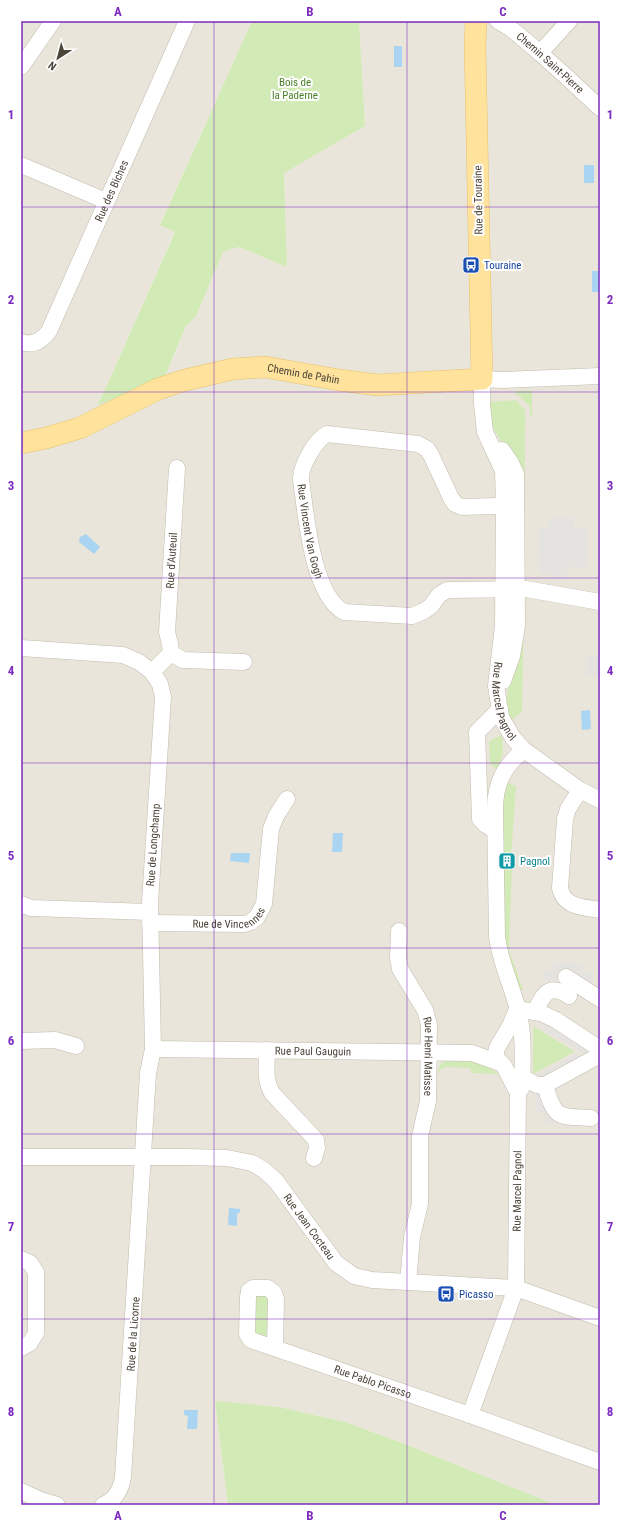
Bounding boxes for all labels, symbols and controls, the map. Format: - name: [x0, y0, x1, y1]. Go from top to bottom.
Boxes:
- text: A: [114, 4, 122, 19]
- text: B: [306, 4, 314, 19]
- text: C: [499, 4, 507, 19]
- street label: Chemin Saint-Pierre: [514, 30, 586, 96]
- north arrow: [38, 38, 78, 78]
- text: N: [46, 58, 59, 73]
- park label: Bois de la Paderne: [272, 76, 318, 102]
- text: 1: [8, 107, 14, 122]
- text: 1: [607, 107, 613, 122]
- street label: Rue des Biches: [92, 158, 131, 224]
- street label: Rue de Touraine: [471, 165, 486, 235]
- bus stop icon: Touraine: [461, 255, 481, 275]
- place label: Touraine: [484, 259, 521, 272]
- text: 2: [8, 292, 15, 307]
- text: 2: [607, 292, 614, 307]
- street label: Chemin de Pahin: [266, 362, 341, 387]
- text: 3: [8, 478, 14, 493]
- text: 3: [607, 478, 613, 493]
- street label: Rue Vincent Van Gogh: [295, 483, 326, 581]
- street label: Rue d'Auteuil: [164, 532, 180, 589]
- street label: Rue Marcel Pagnol: [489, 661, 518, 744]
- text: 4: [8, 663, 15, 678]
- text: 4: [607, 663, 614, 678]
- street label: Rue de Longchamp: [144, 803, 163, 887]
- text: 5: [8, 848, 15, 863]
- text: 5: [607, 848, 614, 863]
- building icon: Pagnol: [497, 851, 517, 871]
- place label: Pagnol: [520, 855, 550, 868]
- street label: Rue de Vincennes: [192, 905, 268, 931]
- street label: Rue Henri Matisse: [420, 1015, 435, 1096]
- text: 6: [8, 1033, 15, 1048]
- text: 6: [607, 1033, 614, 1048]
- street label: Rue Paul Gauguin: [275, 1045, 351, 1058]
- street label: Rue Marcel Pagnol: [511, 1150, 524, 1232]
- street label: Rue Jean Cocteau: [280, 1191, 337, 1262]
- text: 7: [8, 1219, 15, 1234]
- text: 7: [607, 1219, 614, 1234]
- bus stop icon: Picasso: [436, 1284, 456, 1304]
- place label: Picasso: [459, 1288, 494, 1301]
- street label: Rue de la Licorne: [124, 1296, 143, 1372]
- street label: Rue Pablo Picasso: [332, 1363, 413, 1402]
- text: 8: [8, 1404, 14, 1419]
- text: 8: [607, 1404, 613, 1419]
- text: A: [114, 1508, 122, 1523]
- text: B: [306, 1508, 314, 1523]
- text: C: [499, 1508, 507, 1523]

